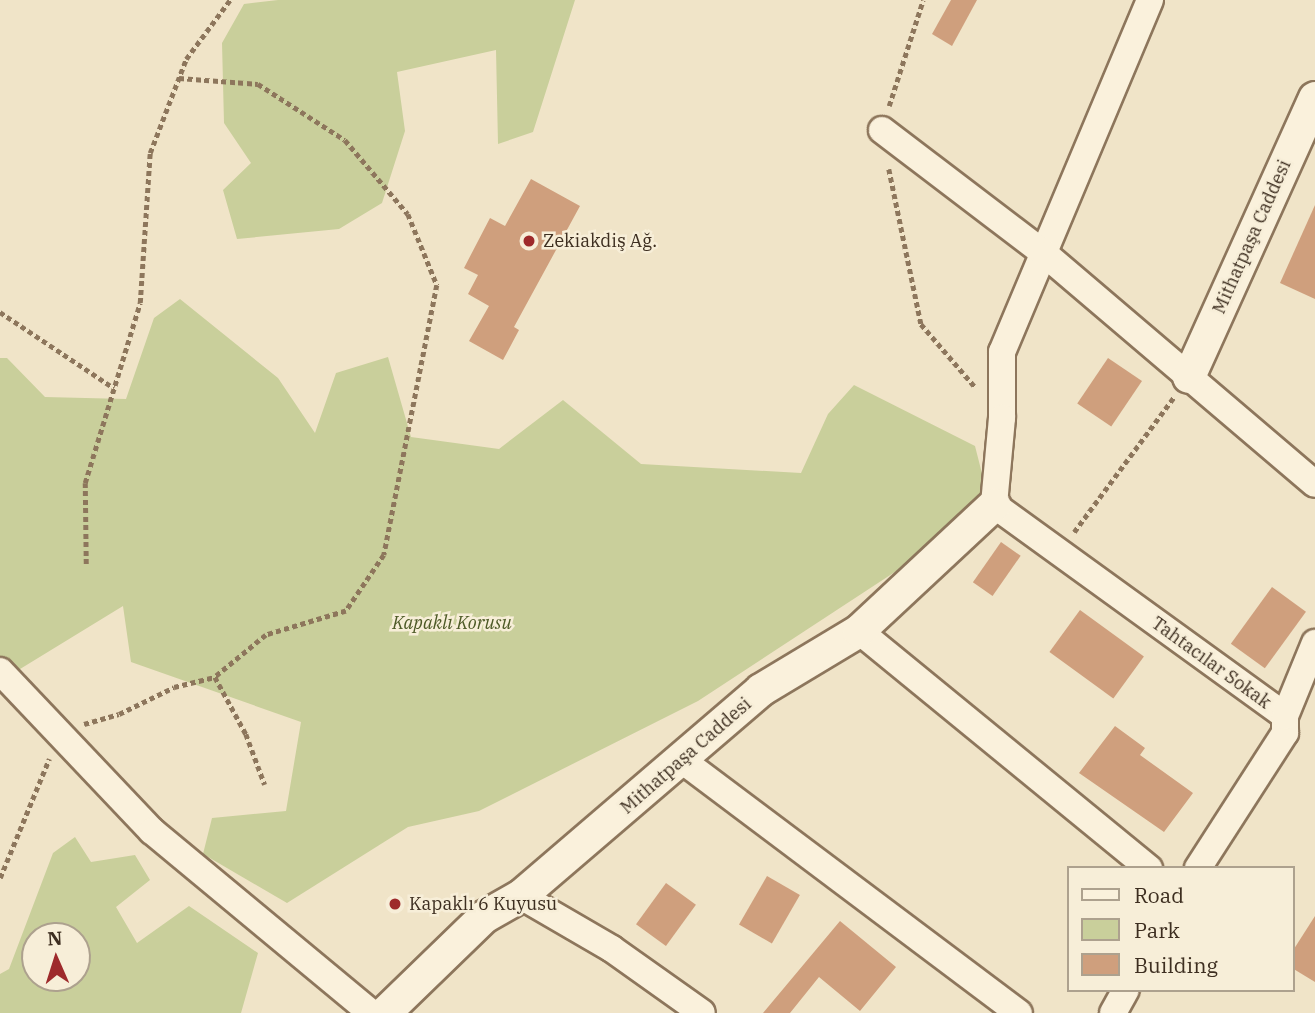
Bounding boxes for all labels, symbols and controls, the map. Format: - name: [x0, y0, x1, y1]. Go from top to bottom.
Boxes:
- street label: Mithatpaşa Caddesi: [1208, 157, 1296, 317]
- place label: Zekiakdiş Ağ.: [543, 230, 657, 252]
- marker: Zekiakdiş Ağ.: [521, 233, 537, 249]
- park label: Kapaklı Korusu: [392, 612, 512, 634]
- street label: Tahtacılar Sokak: [1147, 612, 1275, 714]
- street label: Mithatpaşa Caddesi: [616, 693, 756, 819]
- legend: [1066, 866, 1294, 992]
- text: Road: [1134, 881, 1184, 909]
- place label: Kapaklı 6 Kuyusu: [409, 893, 557, 915]
- marker: Kapaklı 6 Kuyusu: [387, 896, 403, 912]
- text: Park: [1134, 916, 1180, 944]
- north arrow: [21, 922, 91, 992]
- text: N: [47, 926, 63, 950]
- text: Building: [1134, 951, 1218, 979]

